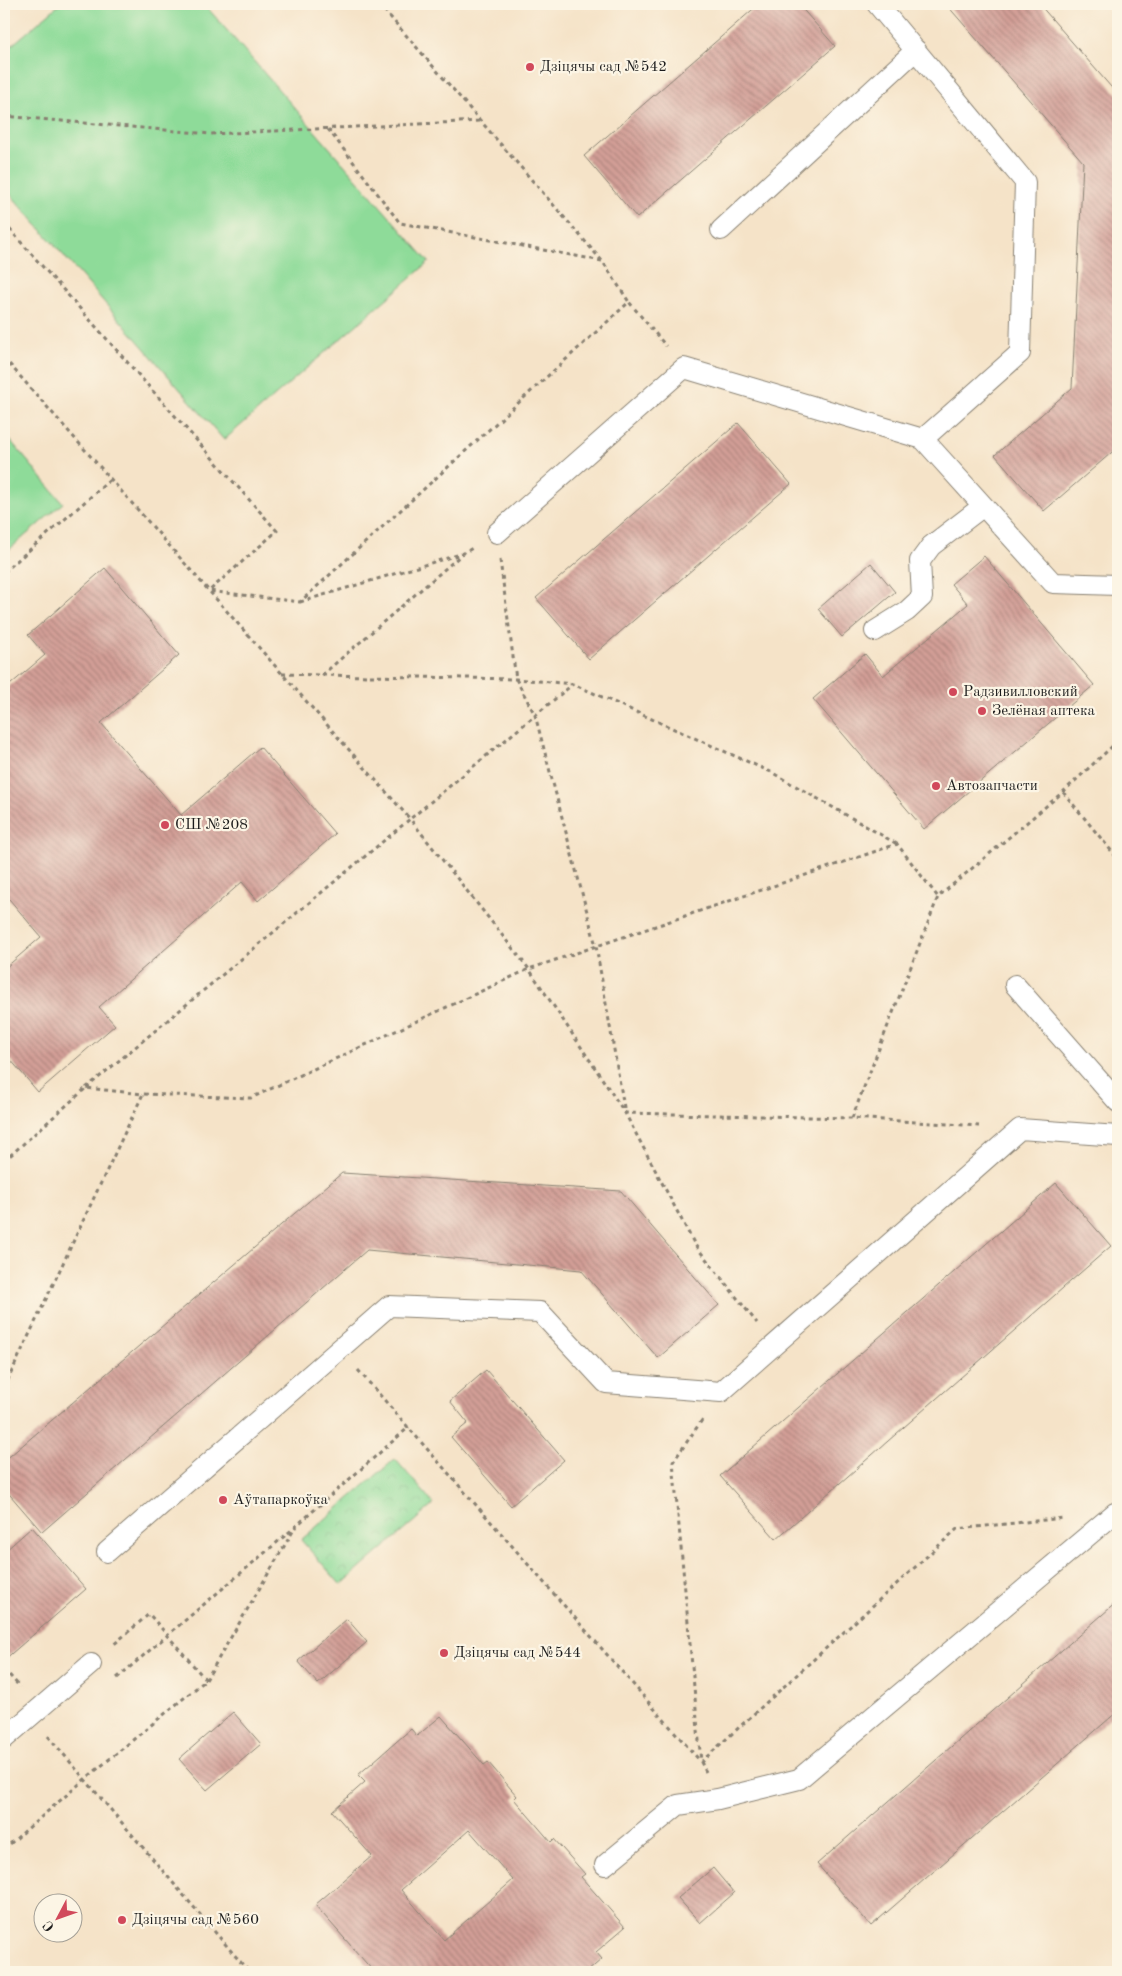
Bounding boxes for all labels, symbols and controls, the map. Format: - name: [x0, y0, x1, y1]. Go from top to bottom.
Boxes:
- place label: Дзіцячы сад №542: [540, 60, 667, 75]
- marker: Дзіцячы сад №542: [524, 61, 536, 73]
- place label: Радзивилловский: [963, 685, 1078, 700]
- marker: Радзивилловский: [947, 686, 959, 698]
- place label: Зелёная аптека: [992, 704, 1095, 719]
- marker: Зелёная аптека: [976, 705, 988, 717]
- place label: Автозапчасти: [946, 779, 1038, 794]
- marker: Автозапчасти: [930, 780, 942, 792]
- place label: СШ №208: [175, 818, 248, 833]
- marker: СШ №208: [159, 819, 171, 831]
- place label: Аўтапаркоўка: [233, 1493, 328, 1508]
- marker: Аўтапаркоўка: [217, 1494, 229, 1506]
- place label: Дзіцячы сад №544: [454, 1646, 581, 1661]
- marker: Дзіцячы сад №544: [438, 1647, 450, 1659]
- north arrow: [32, 1894, 82, 1944]
- place label: Дзіцячы сад №560: [132, 1913, 259, 1928]
- marker: Дзіцячы сад №560: [116, 1914, 128, 1926]
- text: С: [41, 1918, 57, 1934]

